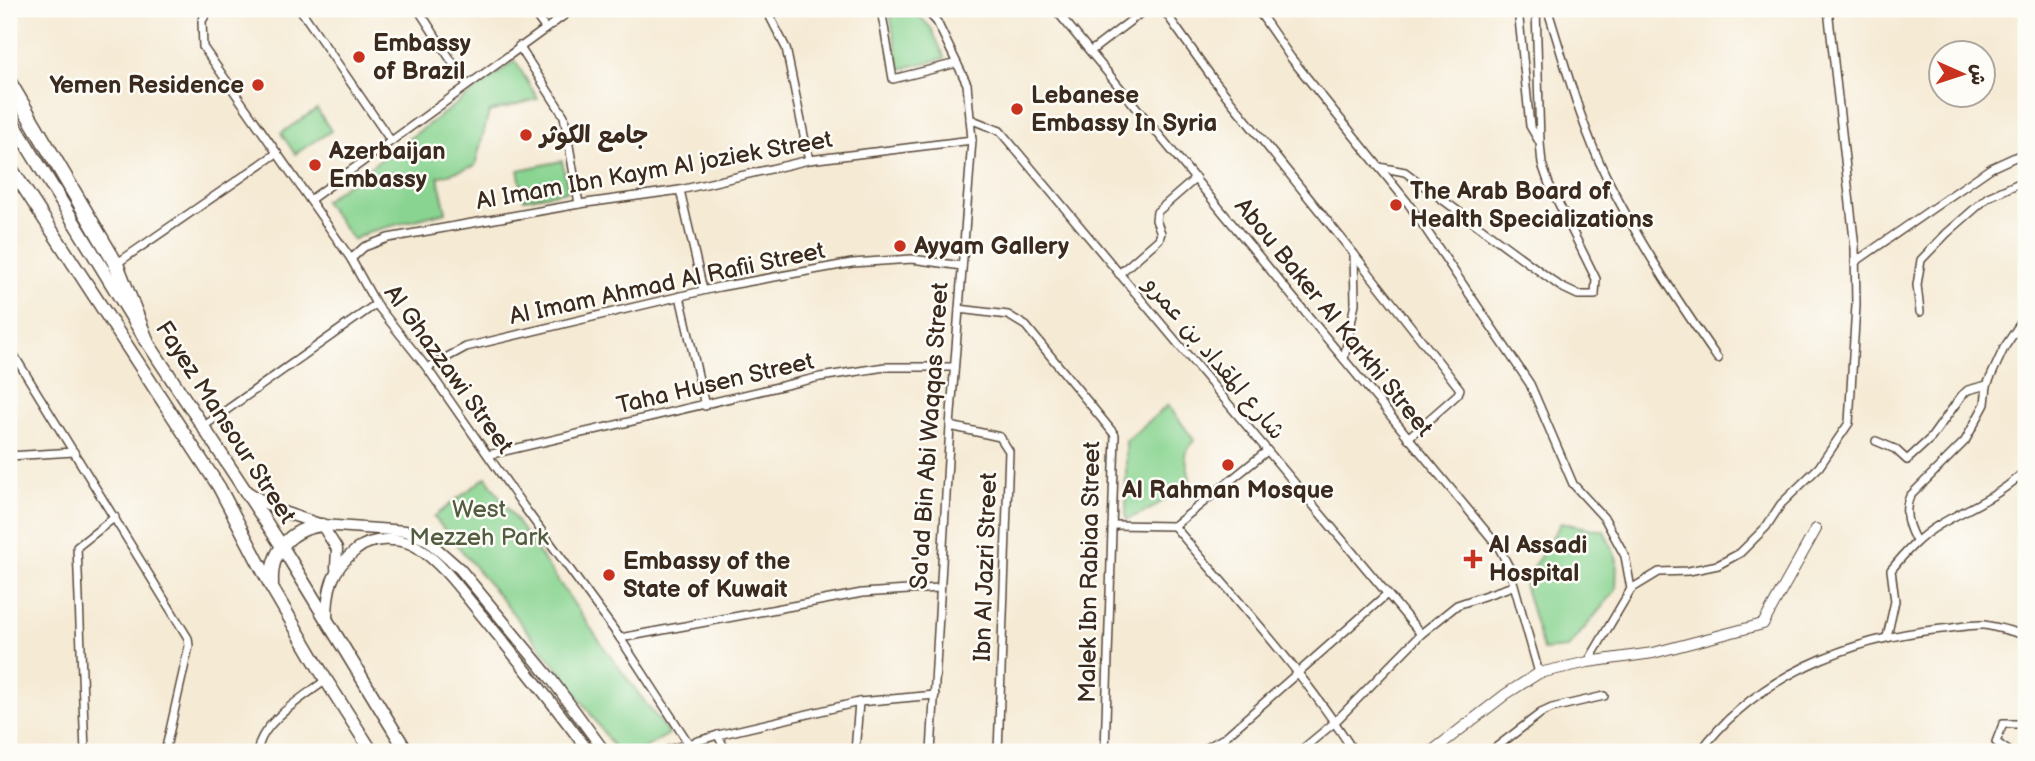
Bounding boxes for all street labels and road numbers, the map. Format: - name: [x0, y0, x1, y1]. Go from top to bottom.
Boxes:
- street label: Al Imam Ibn Kaym Al joziek Street: [474, 125, 835, 216]
- street label: Abou Baker Al Karkhi Street: [1228, 192, 1439, 443]
- street label: Al Imam Ahmad Al Rafii Street: [507, 236, 828, 331]
- street label: شارع المقداد بن عمرو: [1135, 269, 1291, 447]
- street label: Al Ghazzawi Street: [378, 279, 520, 460]
- street label: Sa'ad Bin Abi Waqqas Street: [904, 281, 955, 591]
- street label: Fayez Mansour Street: [149, 316, 302, 530]
- street label: Taha Husen Street: [614, 347, 817, 420]
- street label: Malek Ibn Rabiaa Street: [1073, 440, 1106, 703]
- street label: Ibn Al Jazri Street: [968, 471, 1003, 662]

